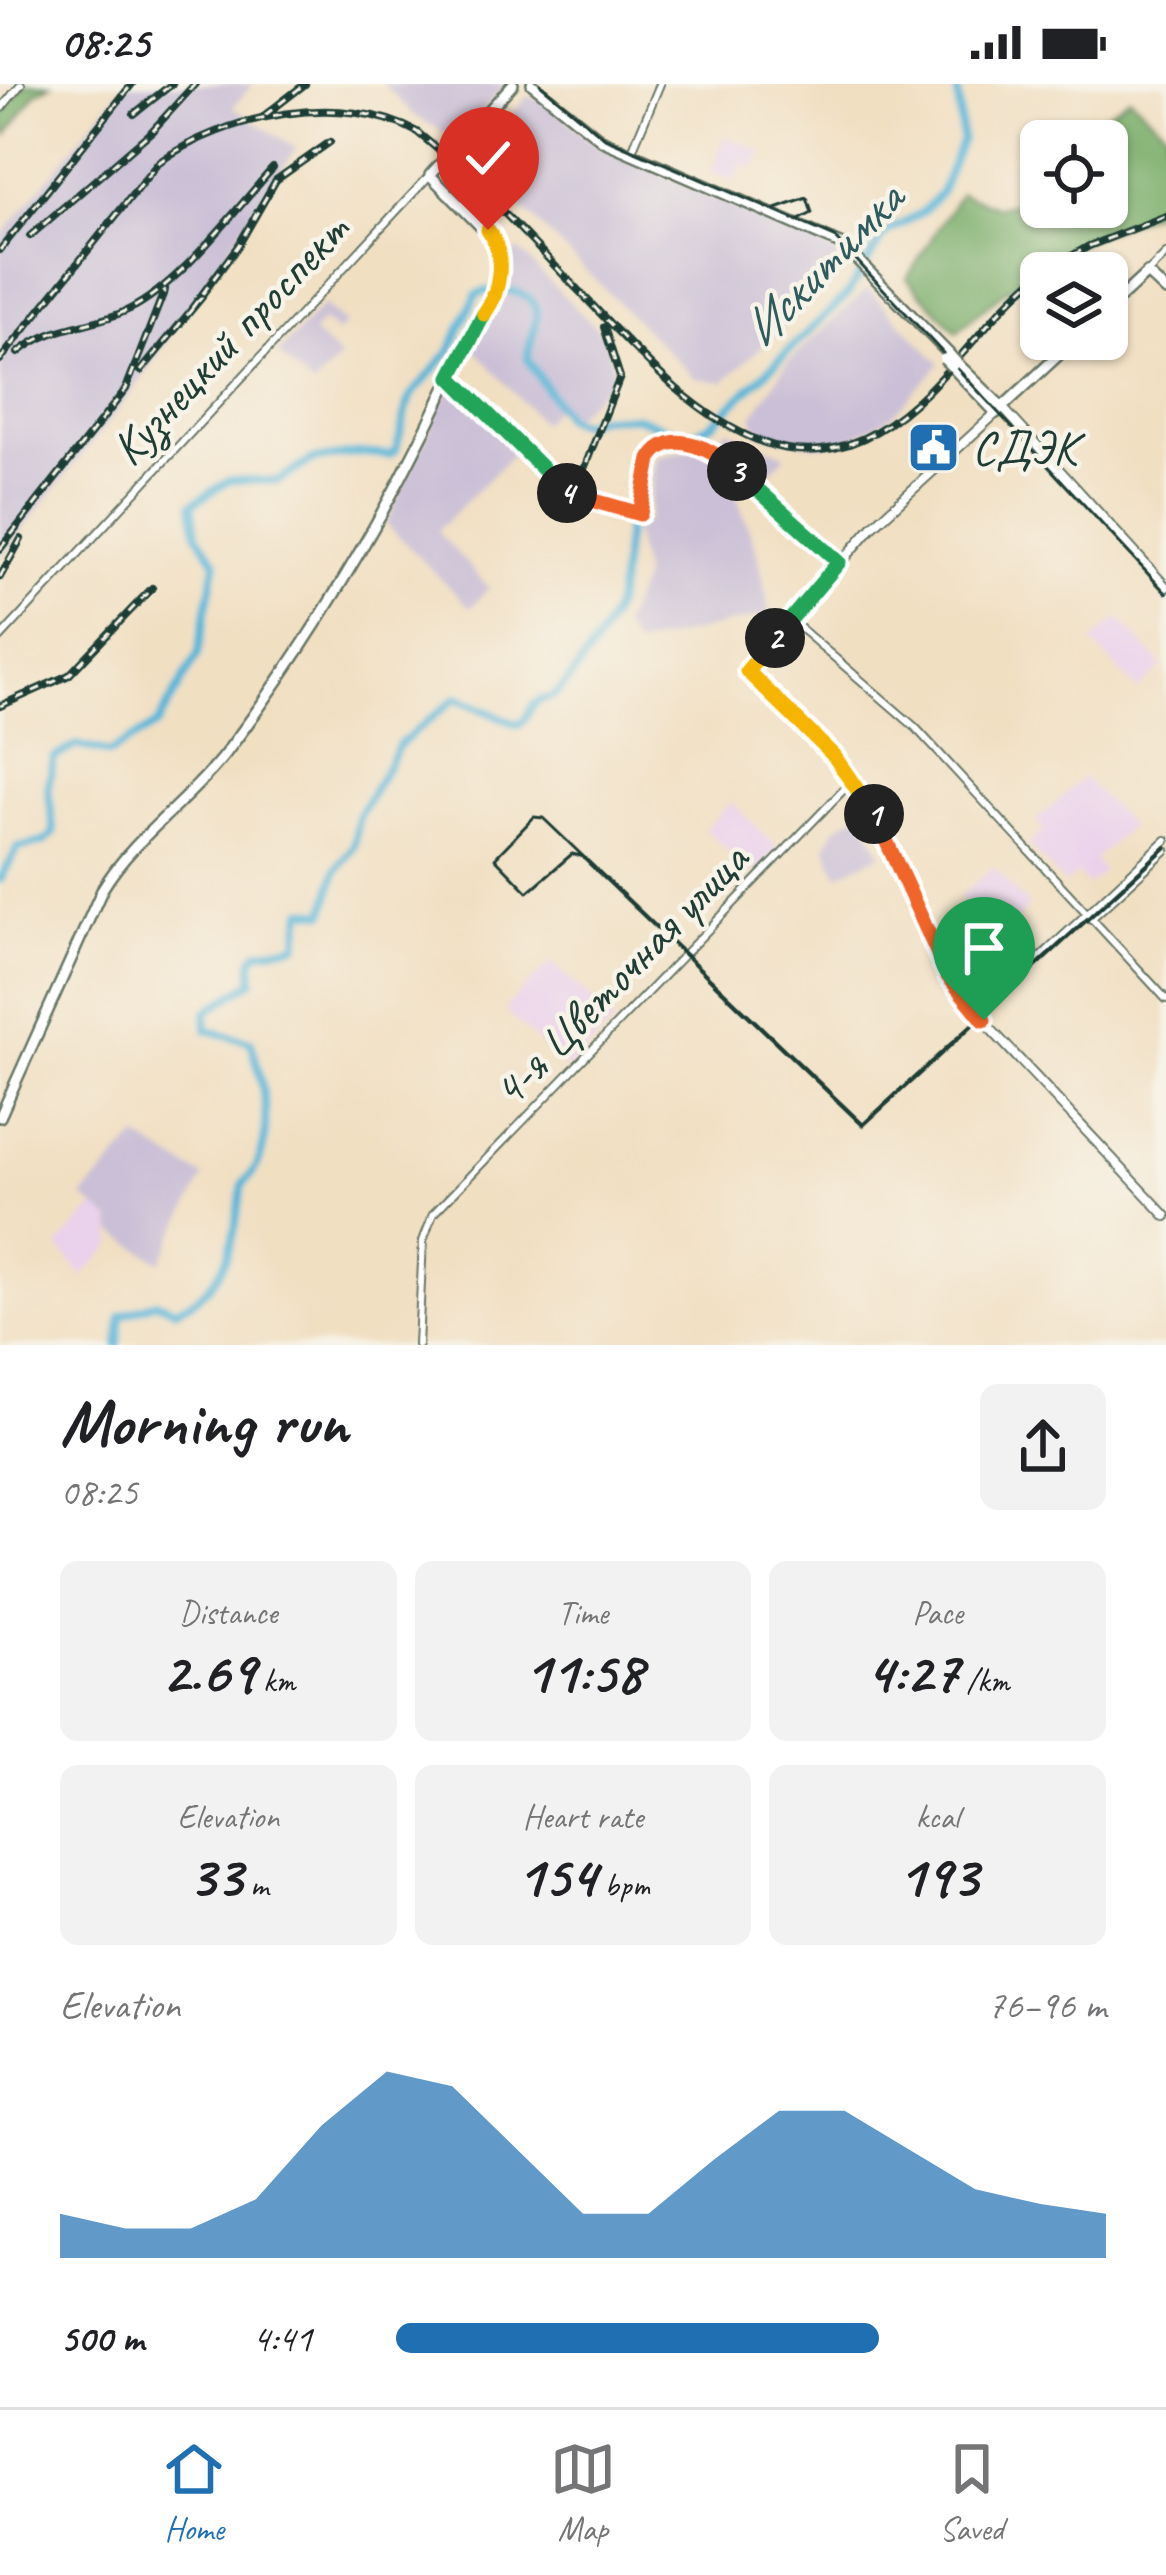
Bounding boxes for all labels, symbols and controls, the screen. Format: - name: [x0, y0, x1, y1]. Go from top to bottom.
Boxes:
- text: 08:25: [60, 14, 149, 71]
- pin: [437, 107, 539, 230]
- map controls: [1020, 120, 1128, 360]
- button: locate: [1020, 120, 1128, 228]
- icon: check: [455, 125, 521, 191]
- water label: Искитимка: [727, 165, 920, 361]
- street label: Кузнецкий проспект: [98, 199, 363, 477]
- button: layers: [1020, 252, 1128, 360]
- place label: СДЭК: [972, 418, 1086, 478]
- public building icon: СДЭК: [905, 419, 961, 475]
- pin: 3: [707, 441, 767, 501]
- text: 3: [730, 450, 744, 492]
- pin: 4: [537, 463, 597, 523]
- text: 4: [560, 472, 574, 514]
- pin: 2: [745, 608, 805, 668]
- text: 2: [768, 617, 782, 659]
- pin: 1: [844, 784, 904, 844]
- text: 1: [867, 793, 881, 835]
- street label: 4-я Цветочная улица: [479, 828, 763, 1119]
- pin: [933, 897, 1035, 1020]
- icon: arrive: [951, 915, 1017, 981]
- text: Morning run: [60, 1381, 348, 1464]
- button: share: [980, 1384, 1106, 1510]
- text: 08:25: [60, 1468, 138, 1517]
- text: Distance: [179, 1592, 278, 1634]
- text: Time: [558, 1592, 608, 1634]
- text: Pace: [912, 1592, 963, 1634]
- text: 2.69: [162, 1634, 255, 1710]
- text: 11:58: [524, 1634, 642, 1710]
- text: 4:27: [866, 1634, 958, 1710]
- text: km: [255, 1660, 295, 1702]
- text: /km: [958, 1660, 1010, 1702]
- text: Elevation: [178, 1796, 279, 1838]
- text: Heart rate: [523, 1796, 643, 1838]
- text: kcal: [916, 1796, 959, 1838]
- text: 33: [188, 1838, 242, 1914]
- text: 154: [516, 1838, 596, 1914]
- text: 193: [898, 1838, 978, 1914]
- text: m: [242, 1864, 269, 1906]
- text: bpm: [596, 1864, 650, 1906]
- text: Elevation: [60, 1981, 180, 2030]
- text: 76–96 m: [987, 1981, 1106, 2030]
- text: 500 m: [60, 2314, 144, 2363]
- text: 4:41: [252, 2314, 312, 2363]
- tab: Home: [161, 2436, 227, 2550]
- tab: Map: [550, 2436, 616, 2550]
- tab: Saved: [939, 2436, 1005, 2550]

